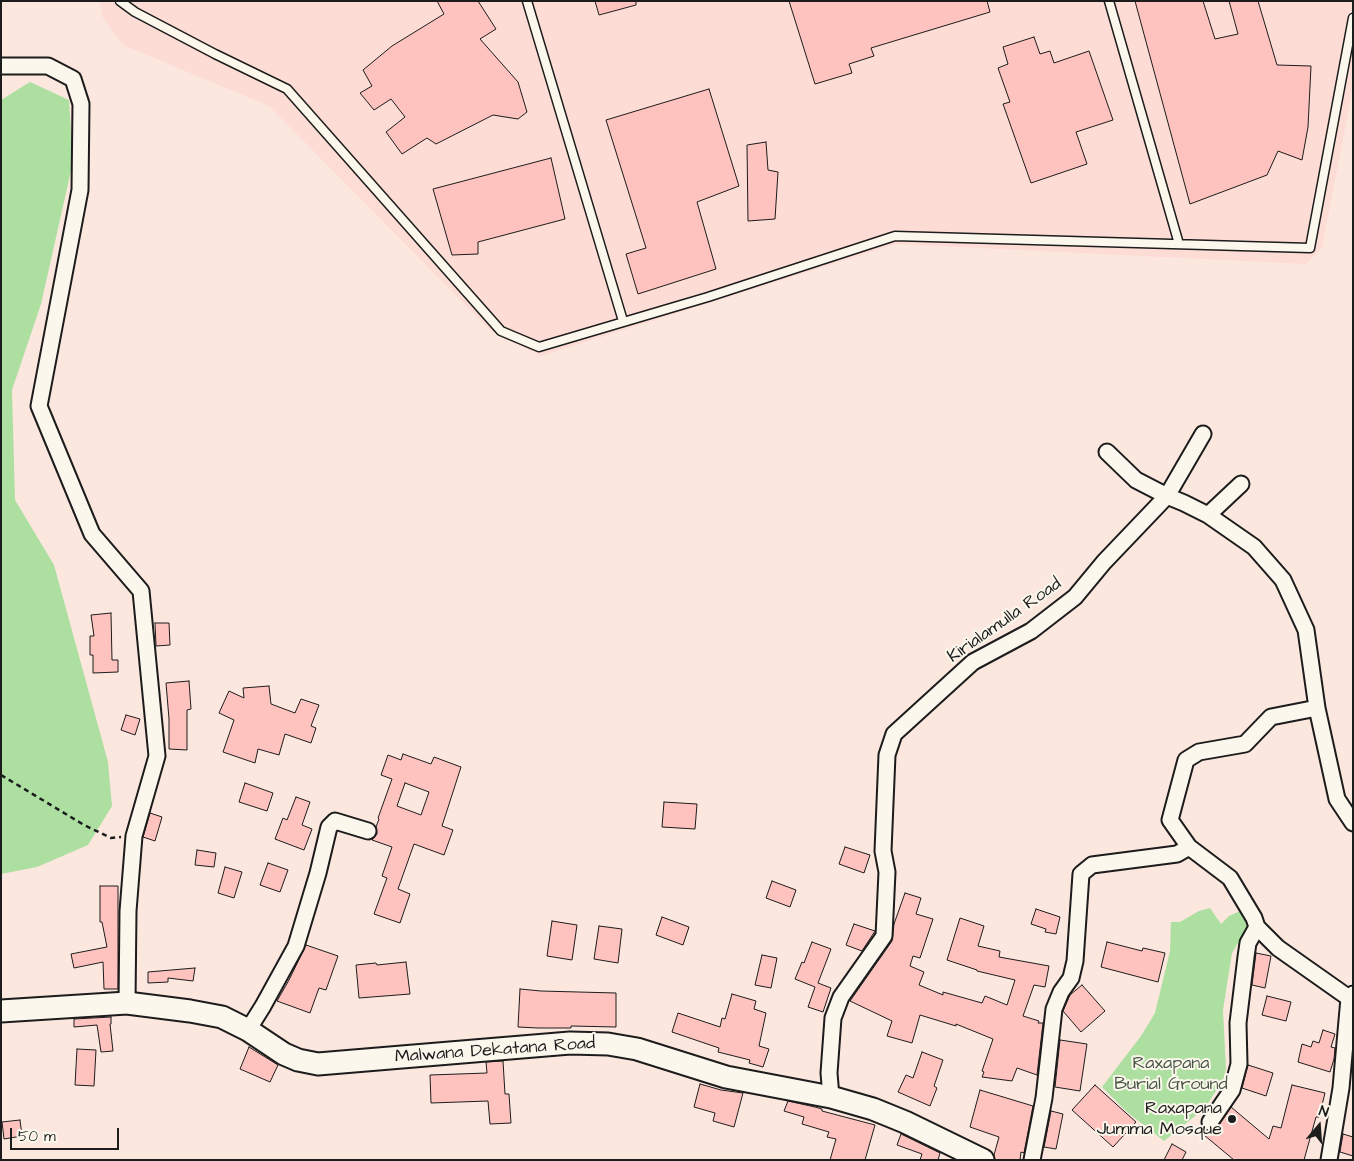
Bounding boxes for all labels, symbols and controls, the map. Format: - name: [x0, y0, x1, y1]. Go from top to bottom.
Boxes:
- street label: Kirialamulla Road: [944, 574, 1066, 668]
- street label: Malwana Dekatana Road: [394, 1033, 596, 1069]
- park label: Raxapana Burial Ground: [1114, 1053, 1228, 1096]
- place label: Raxapana Jumma Mosque: [1097, 1098, 1222, 1140]
- north arrow: [1294, 1101, 1344, 1151]
- text: N: [1316, 1101, 1331, 1123]
- marker: Raxapana Jumma Mosque: [1226, 1113, 1238, 1125]
- scale bar: [12, 1118, 121, 1150]
- text: 50 m: [18, 1126, 56, 1147]

